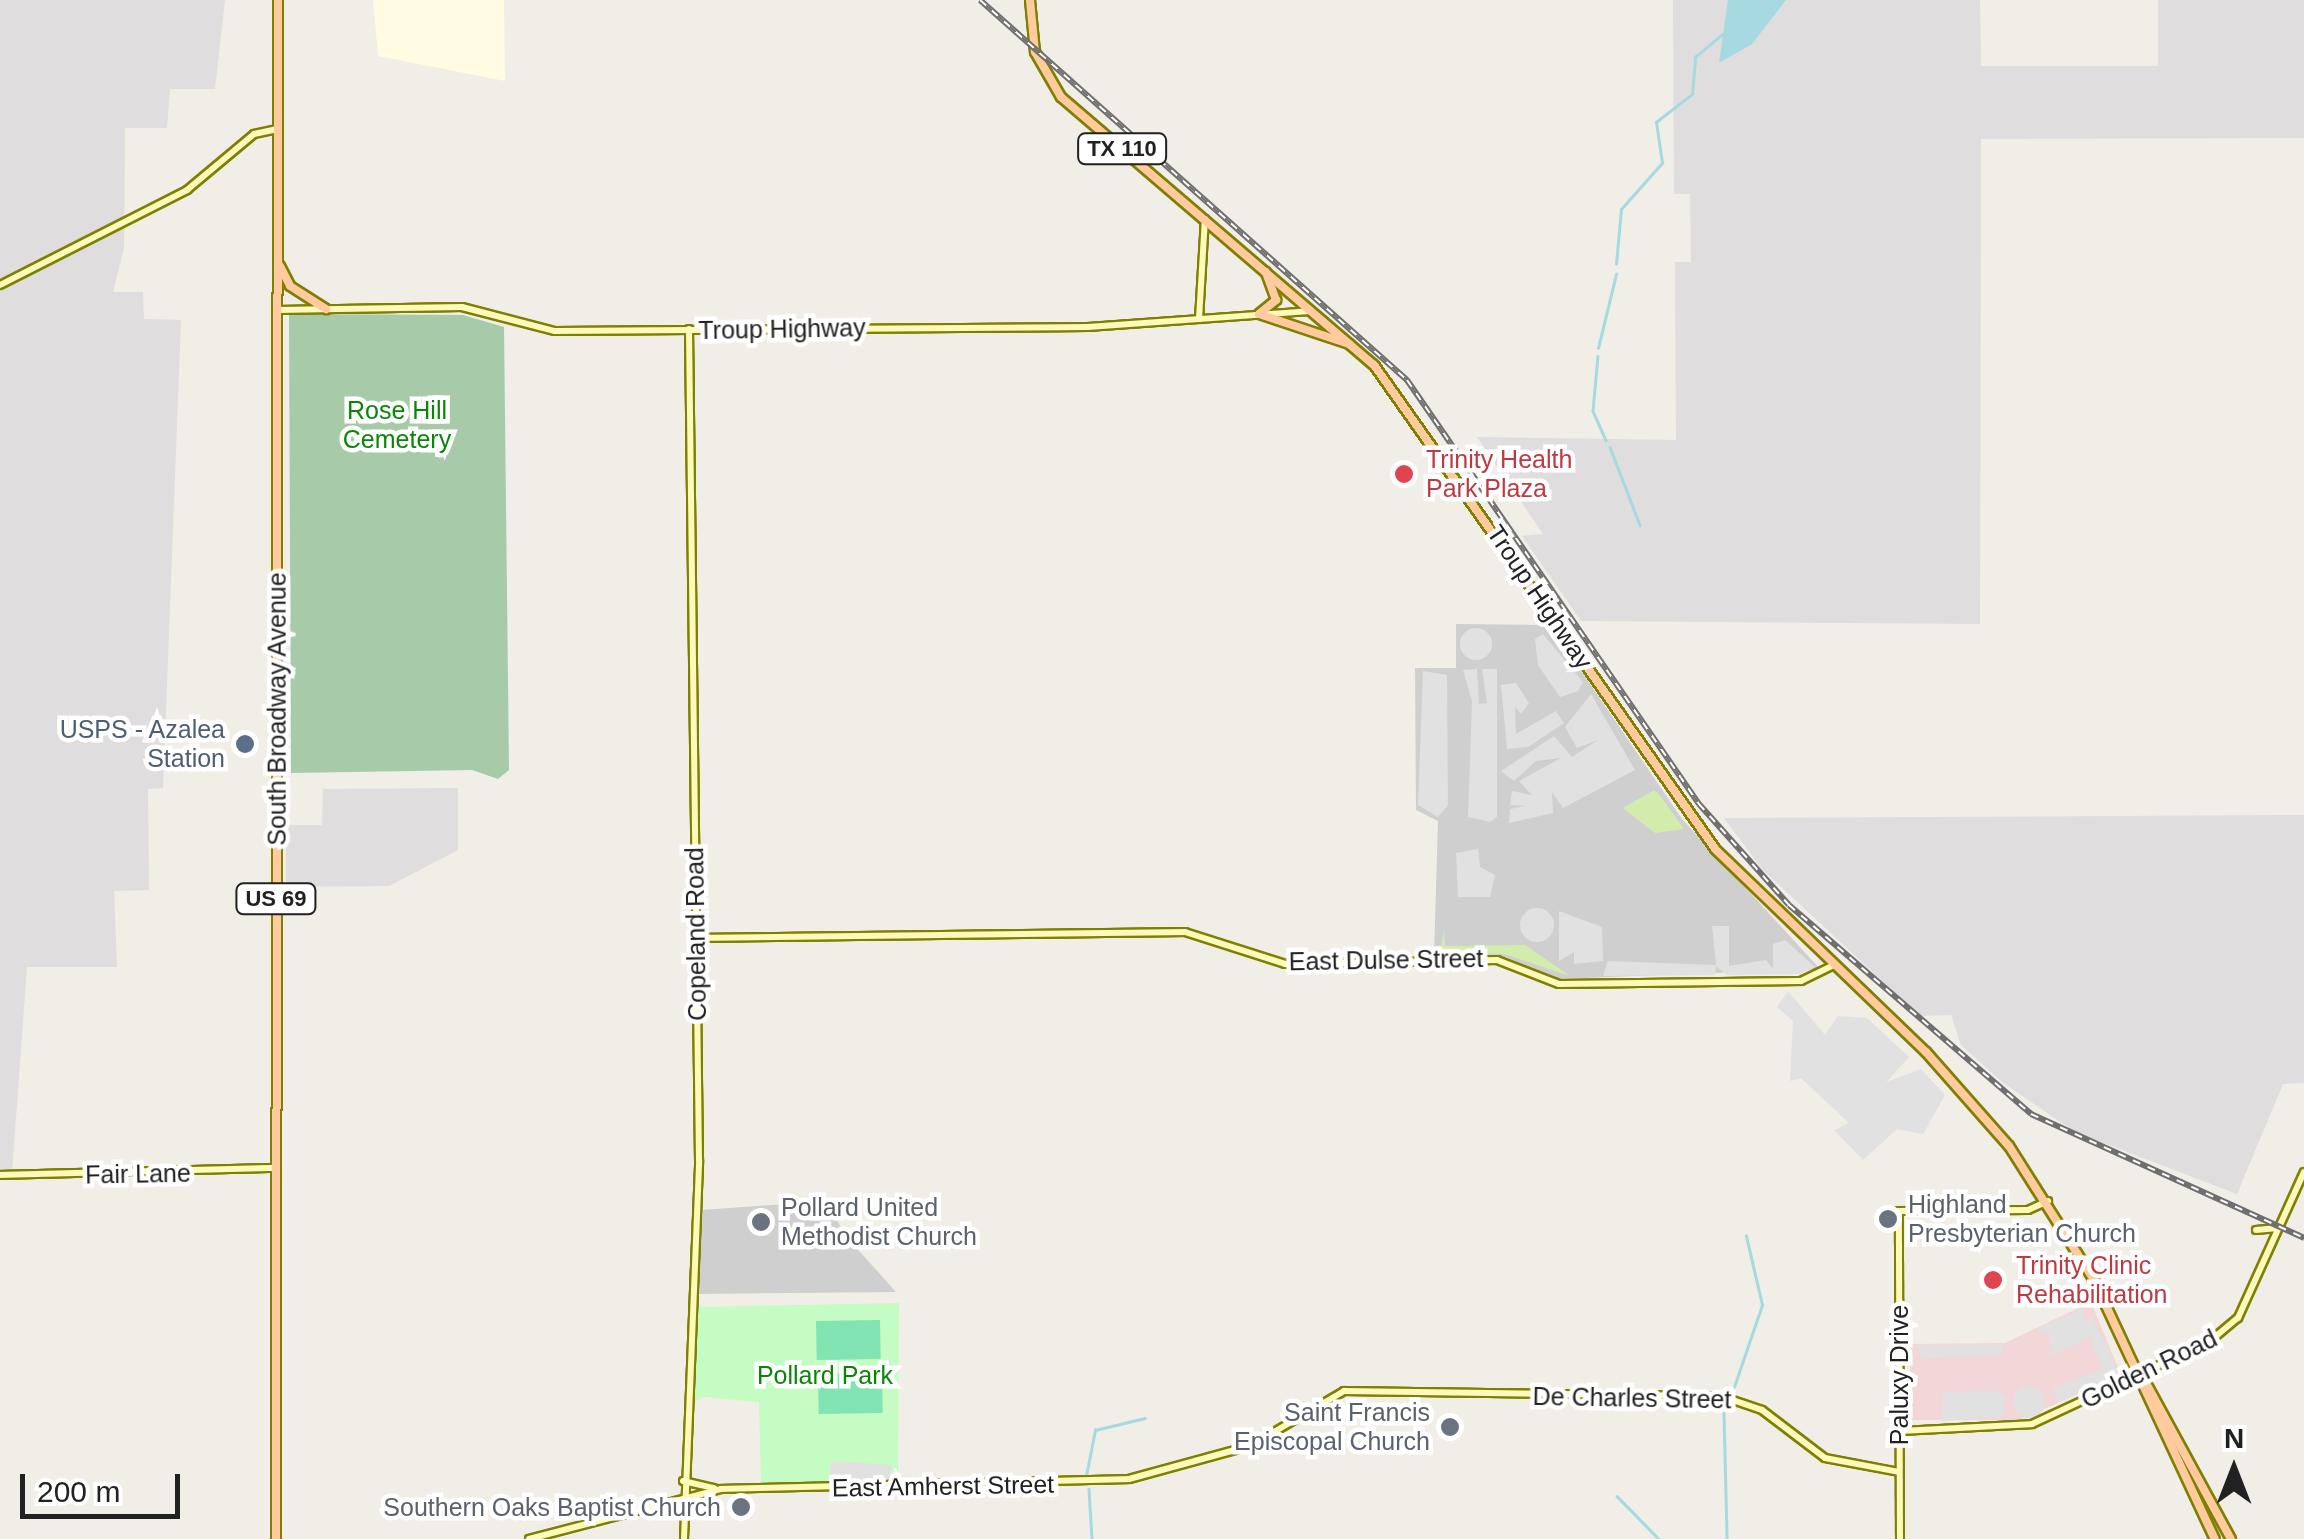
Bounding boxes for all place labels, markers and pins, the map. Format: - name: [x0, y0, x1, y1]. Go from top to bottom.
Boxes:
- place label: Trinity Health Park Plaza: [1426, 445, 1572, 504]
- marker: Trinity Health Park Plaza: [1391, 461, 1417, 487]
- place label: USPS - Azalea Station: [58, 715, 225, 774]
- marker: USPS - Azalea Station: [234, 733, 256, 755]
- place label: Highland Presbyterian Church: [1908, 1190, 2136, 1249]
- place label: Pollard United Methodist Church: [781, 1193, 977, 1252]
- marker: Highland Presbyterian Church: [1877, 1208, 1899, 1230]
- marker: Pollard United Methodist Church: [750, 1211, 772, 1233]
- place label: Trinity Clinic Rehabilitation: [2016, 1251, 2167, 1310]
- marker: Trinity Clinic Rehabilitation: [1980, 1267, 2006, 1293]
- place label: Saint Francis Episcopal Church: [1234, 1398, 1430, 1457]
- marker: Saint Francis Episcopal Church: [1439, 1416, 1461, 1438]
- place label: Southern Oaks Baptist Church: [383, 1492, 721, 1522]
- marker: Southern Oaks Baptist Church: [730, 1496, 752, 1518]

